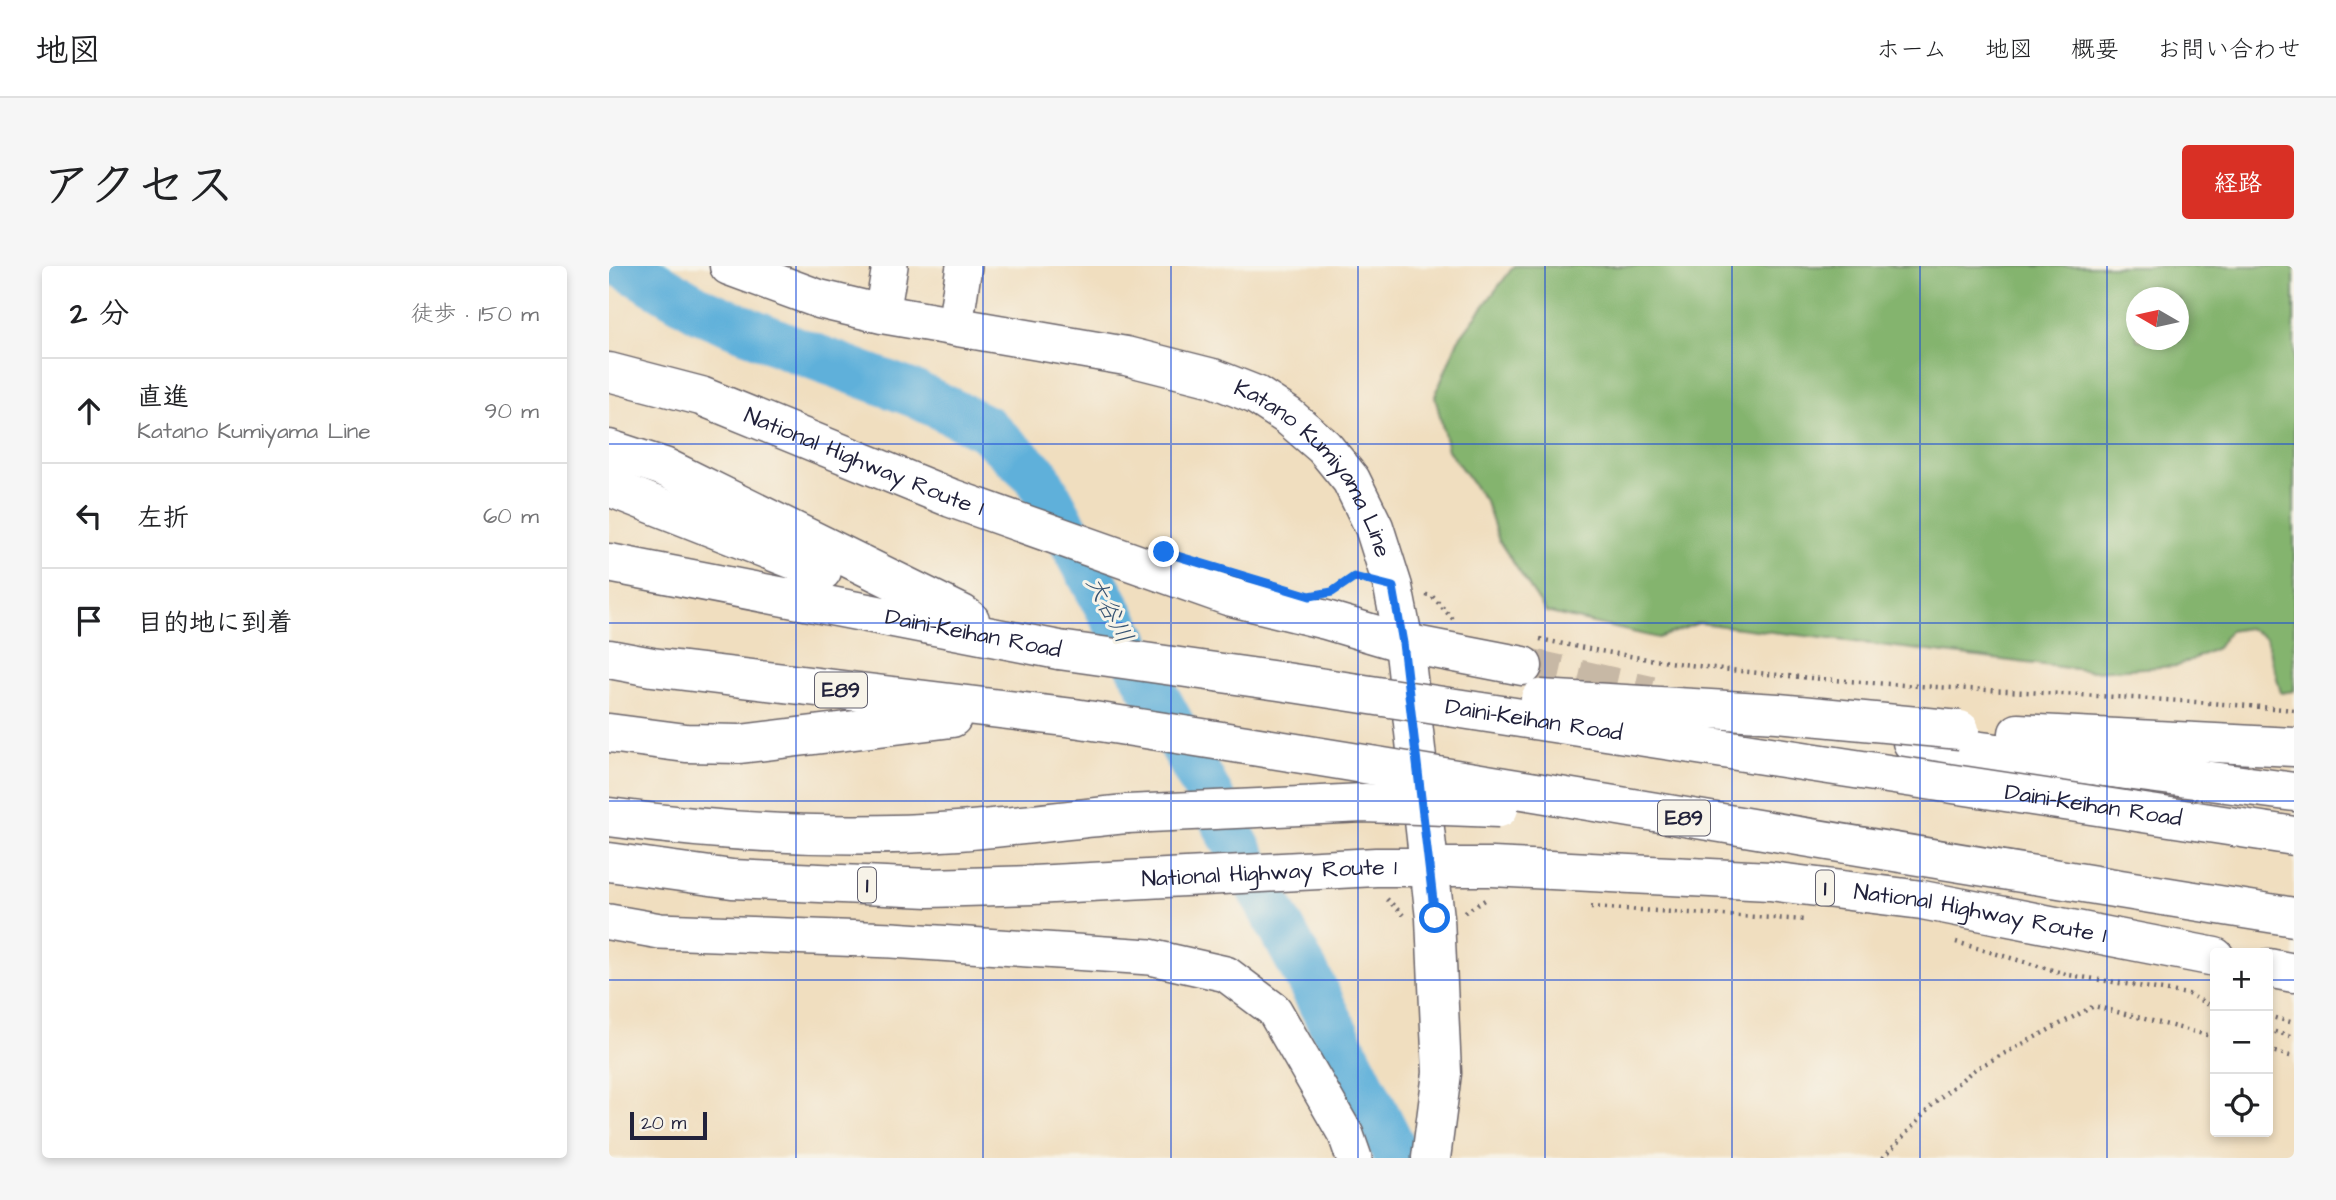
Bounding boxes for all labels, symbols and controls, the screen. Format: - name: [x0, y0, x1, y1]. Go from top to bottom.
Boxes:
- text: 地図: [35, 28, 101, 74]
- text: ホーム: [1876, 33, 1947, 67]
- text: 地図: [1985, 33, 2033, 67]
- text: 概要: [2071, 33, 2119, 67]
- text: お問い合わせ: [2157, 33, 2301, 67]
- button: 経路: [2182, 145, 2294, 219]
- text: アクセス: [42, 153, 235, 221]
- north arrow: [2126, 287, 2189, 350]
- text: 2 分: [70, 293, 129, 335]
- text: 徒歩 · 150 m: [411, 298, 539, 330]
- street label: Katano Kumiyama Line: [1230, 372, 1399, 561]
- text: 直進: [137, 379, 189, 415]
- icon: ahead: [70, 392, 108, 430]
- text: 90 m: [484, 395, 539, 427]
- street label: National Highway Route 1: [739, 399, 988, 524]
- text: Katano Kumiyama Line: [137, 415, 371, 447]
- icon: left: [70, 497, 108, 535]
- text: 左折: [137, 500, 189, 536]
- text: 60 m: [483, 500, 539, 532]
- route end: [1148, 536, 1179, 567]
- water label: 大谷川: [1077, 570, 1141, 650]
- street label: Daini-Keihan Road: [882, 601, 1064, 666]
- icon: arrive: [70, 602, 108, 640]
- text: 目的地に到着: [137, 605, 293, 641]
- road number: E89: [815, 672, 867, 708]
- street label: Daini-Keihan Road: [1443, 691, 1625, 749]
- street label: Daini-Keihan Road: [2003, 776, 2184, 835]
- road number: E89: [1658, 800, 1710, 836]
- street label: National Highway Route 1: [1141, 851, 1397, 895]
- road number: 1: [858, 868, 876, 902]
- road number: 1: [1816, 870, 1834, 906]
- street label: National Highway Route 1: [1852, 876, 2109, 952]
- route start: [1419, 902, 1450, 933]
- map controls: [2210, 948, 2273, 1137]
- button: +: [2210, 948, 2273, 1011]
- button: −: [2210, 1011, 2273, 1074]
- button: locate: [2210, 1074, 2273, 1137]
- scale bar: [630, 1109, 707, 1141]
- text: 20 m: [641, 1110, 686, 1137]

